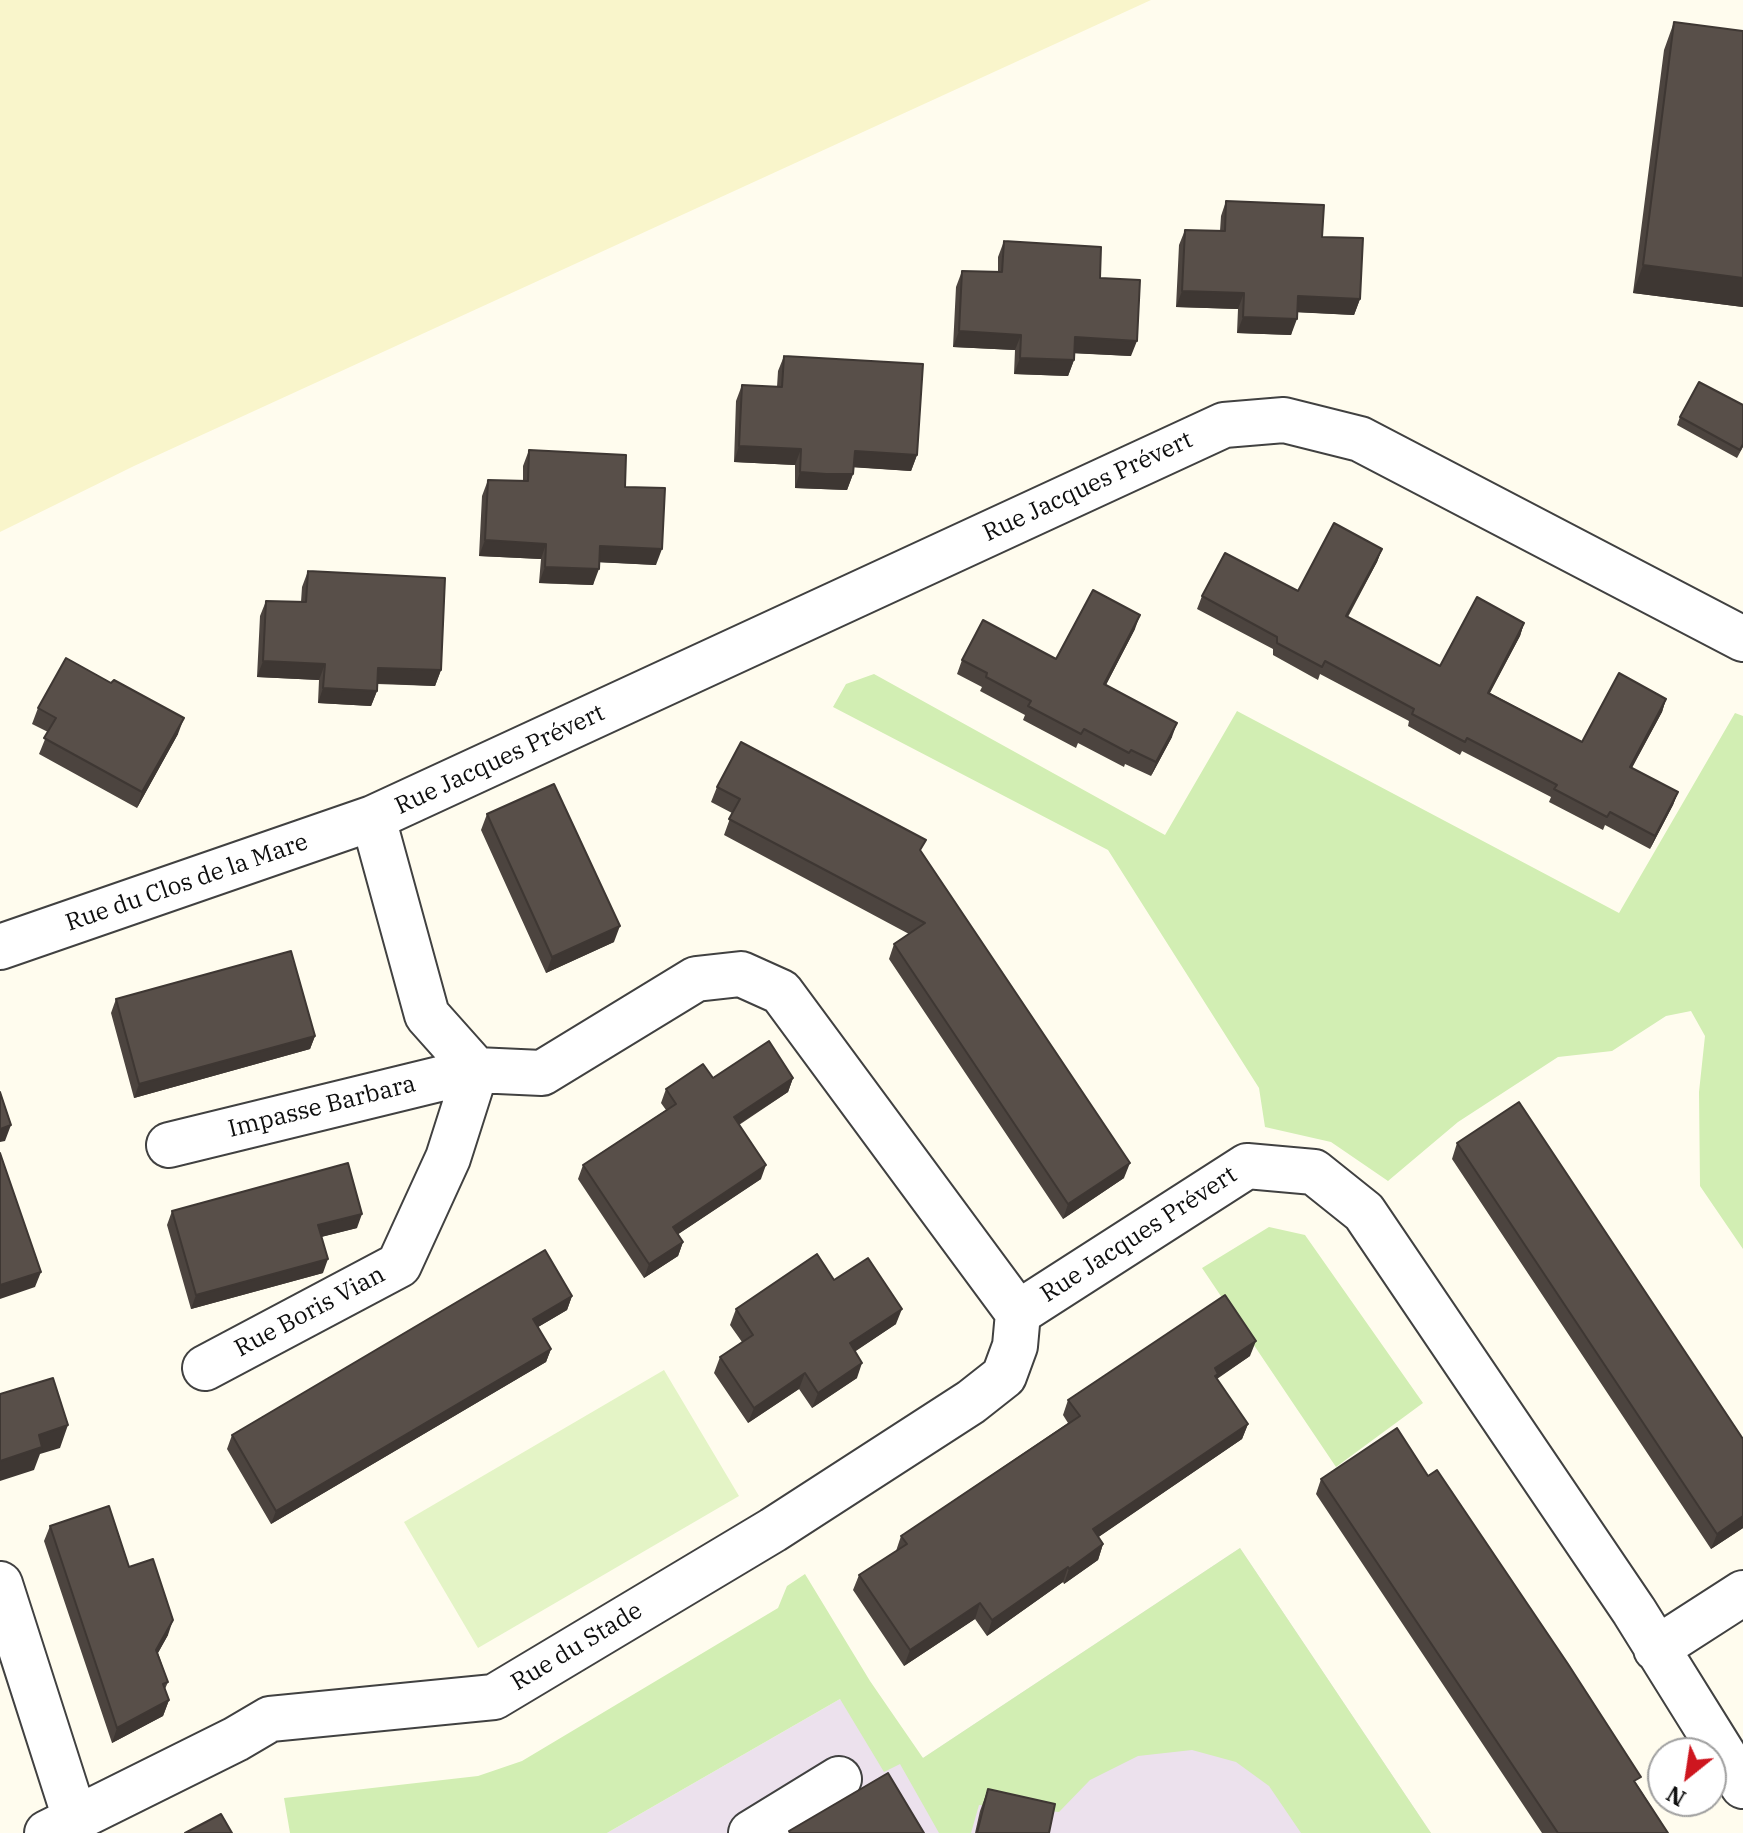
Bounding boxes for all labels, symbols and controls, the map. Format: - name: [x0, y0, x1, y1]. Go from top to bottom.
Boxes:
- street label: Rue Jacques Prévert: [979, 426, 1197, 548]
- street label: Rue Jacques Prévert: [391, 699, 609, 821]
- street label: Rue du Clos de la Mare: [62, 828, 312, 938]
- street label: Impasse Barbara: [225, 1070, 419, 1144]
- street label: Rue Jacques Prévert: [1036, 1161, 1242, 1309]
- street label: Rue Boris Vian: [230, 1260, 390, 1364]
- street label: Rue du Stade: [506, 1597, 648, 1697]
- north arrow: [1647, 1737, 1727, 1817]
- text: N: [1661, 1780, 1691, 1813]

